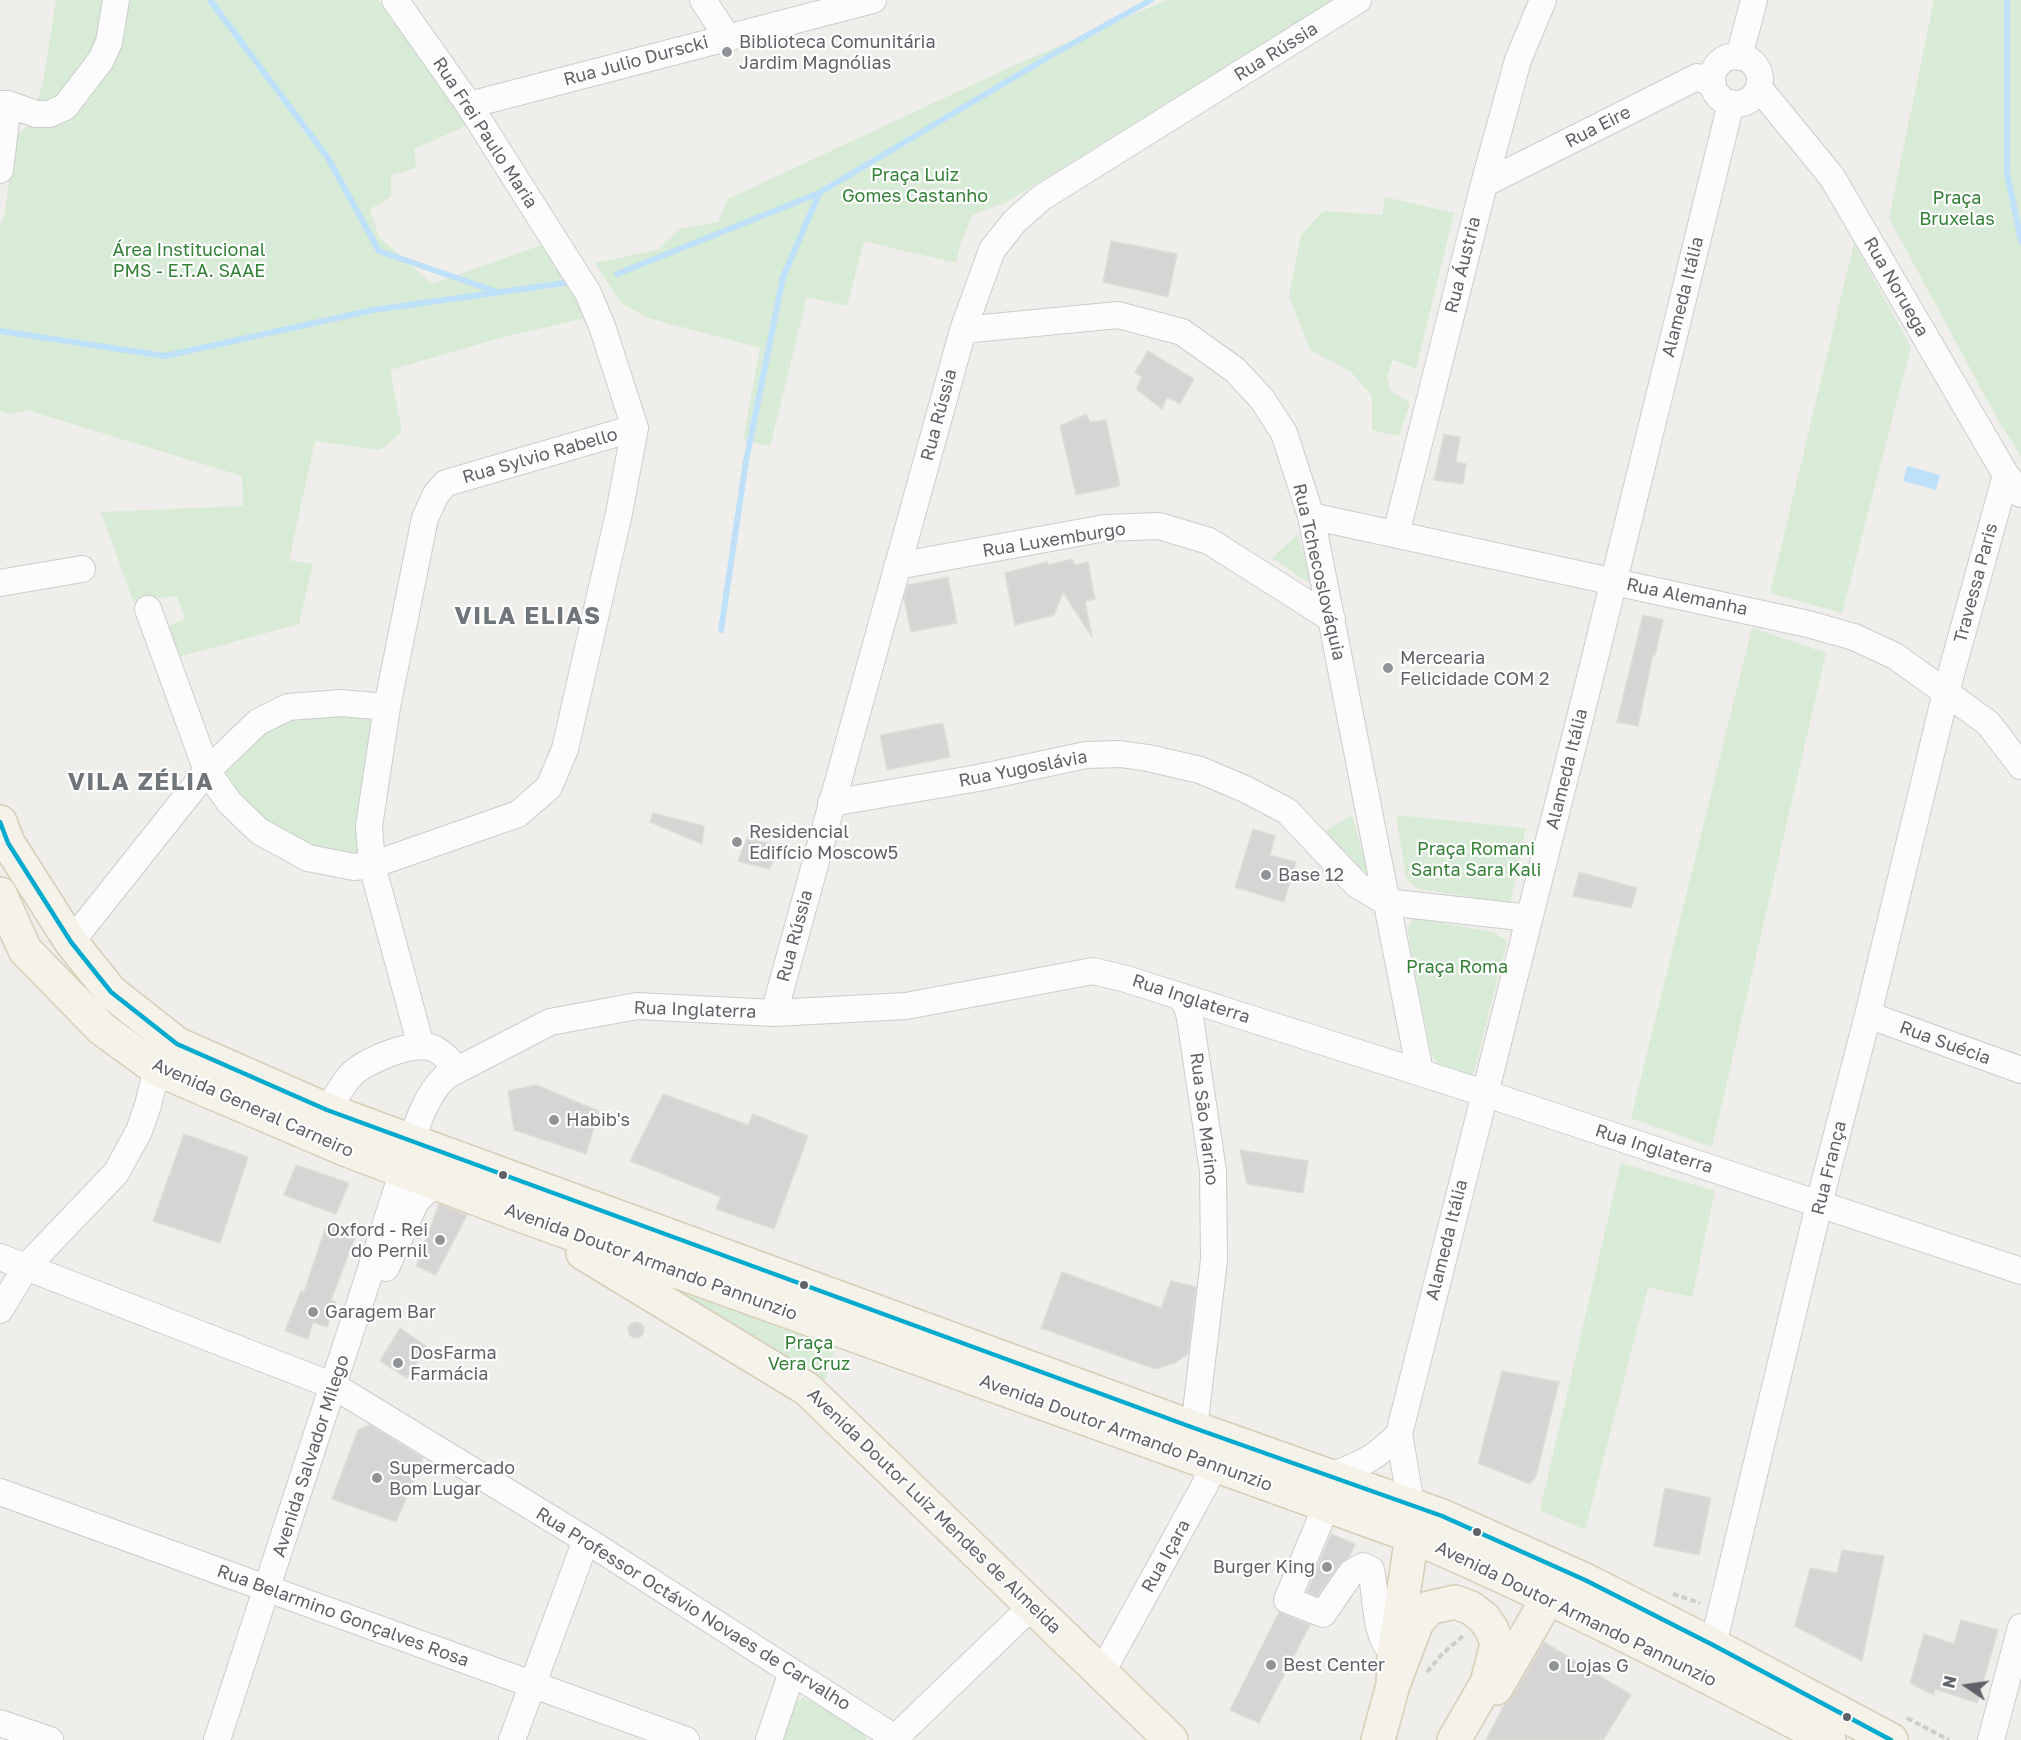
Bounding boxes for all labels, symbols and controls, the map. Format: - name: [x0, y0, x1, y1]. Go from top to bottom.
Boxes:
- street label: Rua Rússia: [1230, 18, 1322, 86]
- street label: Rua Julio Durscki: [561, 31, 711, 91]
- place label: Biblioteca Comunitária Jardim Magnólias: [739, 31, 936, 74]
- marker: Biblioteca Comunitária Jardim Magnólias: [720, 45, 734, 59]
- street label: Rua Frei Paulo Maria: [428, 53, 542, 213]
- street label: Rua Eire: [1562, 101, 1634, 153]
- park label: Praça Luiz Gomes Castanho: [842, 164, 988, 207]
- park label: Praça Bruxelas: [1919, 187, 1995, 230]
- street label: Rua Áustria: [1441, 214, 1485, 316]
- street label: Rua Noruega: [1859, 233, 1933, 341]
- street label: Alameda Itália: [1658, 234, 1708, 360]
- park label: Área Institucional PMS - E.T.A. SAAE: [113, 239, 265, 282]
- street label: Rua Rússia: [916, 367, 962, 463]
- street label: Rua Sylvio Rabello: [460, 424, 620, 488]
- street label: Rua Tchecoslováquia: [1288, 481, 1350, 663]
- street label: Rua Luxemburgo: [981, 518, 1127, 562]
- street label: Travessa Paris: [1950, 521, 2002, 645]
- street label: Rua Alemanha: [1624, 574, 1750, 620]
- district label: VILA ELIAS: [454, 602, 602, 630]
- place label: Mercearia Felicidade COM 2: [1400, 647, 1549, 690]
- marker: Mercearia Felicidade COM 2: [1381, 661, 1395, 675]
- street label: Alameda Itália: [1542, 706, 1592, 832]
- street label: Rua Yugoslávia: [957, 746, 1089, 792]
- district label: VILA ZÉLIA: [68, 768, 214, 796]
- place label: Residencial Edifício Moscow5: [749, 821, 898, 864]
- marker: Residencial Edifício Moscow5: [730, 835, 744, 849]
- park label: Praça Romani Santa Sara Kali: [1411, 838, 1541, 880]
- place label: Base 12: [1278, 864, 1344, 886]
- marker: Base 12: [1259, 868, 1273, 882]
- street label: Rua Rússia: [772, 888, 818, 984]
- park label: Praça Roma: [1406, 956, 1508, 978]
- street label: Rua Inglaterra: [1129, 970, 1253, 1028]
- street label: Rua Inglaterra: [633, 997, 757, 1023]
- street label: Rua Suécia: [1897, 1017, 1993, 1069]
- street label: Rua São Marino: [1185, 1051, 1223, 1187]
- street label: Avenida General Carneiro: [149, 1054, 357, 1162]
- place label: Habib's: [566, 1109, 630, 1131]
- marker: Habib's: [547, 1113, 561, 1127]
- street label: Rua França: [1807, 1119, 1851, 1217]
- street label: Rua Inglaterra: [1592, 1120, 1716, 1178]
- unlabelled marker: [497, 1169, 509, 1181]
- street label: Alameda Itália: [1422, 1177, 1472, 1303]
- street label: Avenida Doutor Armando Pannunzio: [502, 1199, 800, 1325]
- place label: Oxford - Rei do Pernil: [327, 1219, 428, 1262]
- marker: Oxford - Rei do Pernil: [433, 1233, 447, 1247]
- unlabelled marker: [798, 1279, 810, 1291]
- place label: Garagem Bar: [325, 1301, 436, 1323]
- marker: Garagem Bar: [306, 1305, 320, 1319]
- park label: Praça Vera Cruz: [768, 1332, 850, 1374]
- place label: DosFarma Farmácia: [410, 1342, 497, 1384]
- street label: Avenida Salvador Milego: [268, 1352, 354, 1560]
- marker: DosFarma Farmácia: [391, 1356, 405, 1370]
- street label: Avenida Doutor Armando Pannunzio: [977, 1370, 1275, 1496]
- street label: Avenida Doutor Luiz Mendes de Almeida: [803, 1384, 1065, 1638]
- place label: Supermercado Bom Lugar: [389, 1457, 515, 1500]
- marker: Supermercado Bom Lugar: [370, 1471, 384, 1485]
- street label: Rua Professor Octávio Novaes de Carvalho: [532, 1503, 854, 1715]
- street label: Rua Içara: [1137, 1516, 1195, 1596]
- unlabelled marker: [1471, 1526, 1483, 1538]
- street label: Avenida Doutor Armando Pannunzio: [1432, 1536, 1720, 1692]
- place label: Burger King: [1213, 1556, 1315, 1578]
- street label: Rua Belarmino Gonçalves Rosa: [214, 1560, 472, 1672]
- marker: Burger King: [1320, 1560, 1334, 1574]
- place label: Best Center: [1283, 1654, 1385, 1676]
- place label: Lojas G: [1566, 1655, 1629, 1677]
- north arrow: [1937, 1656, 1997, 1716]
- marker: Best Center: [1264, 1658, 1278, 1672]
- marker: Lojas G: [1547, 1659, 1561, 1673]
- text: N: [1938, 1674, 1961, 1690]
- unlabelled marker: [1841, 1711, 1853, 1723]

